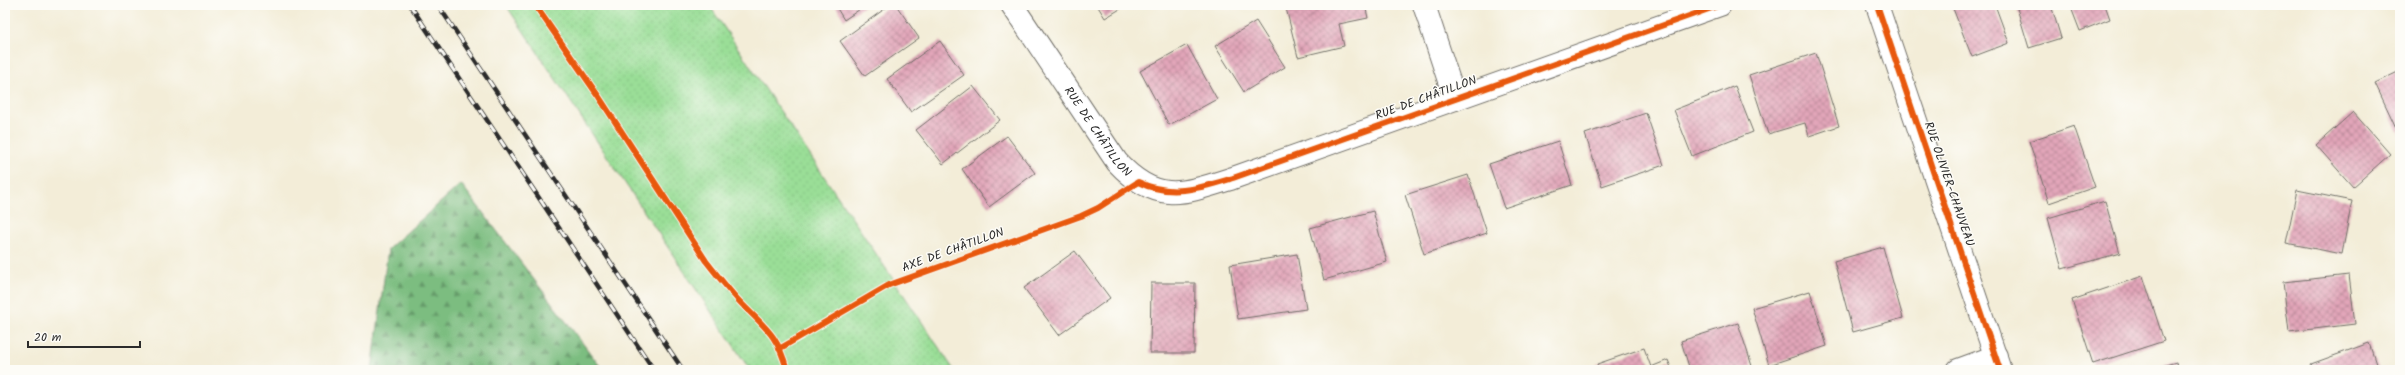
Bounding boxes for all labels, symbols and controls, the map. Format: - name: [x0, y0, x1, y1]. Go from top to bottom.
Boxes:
- street label: RUE DE CHÂTILLON: [1373, 71, 1479, 125]
- street label: RUE DE CHÂTILLON: [1059, 82, 1136, 181]
- street label: RUE OLIVIER-CHAUVEAU: [1919, 119, 1979, 249]
- street label: AXE DE CHÂTILLON: [899, 223, 1007, 277]
- scale bar: [28, 323, 140, 349]
- text: 20 m: [34, 328, 62, 347]

